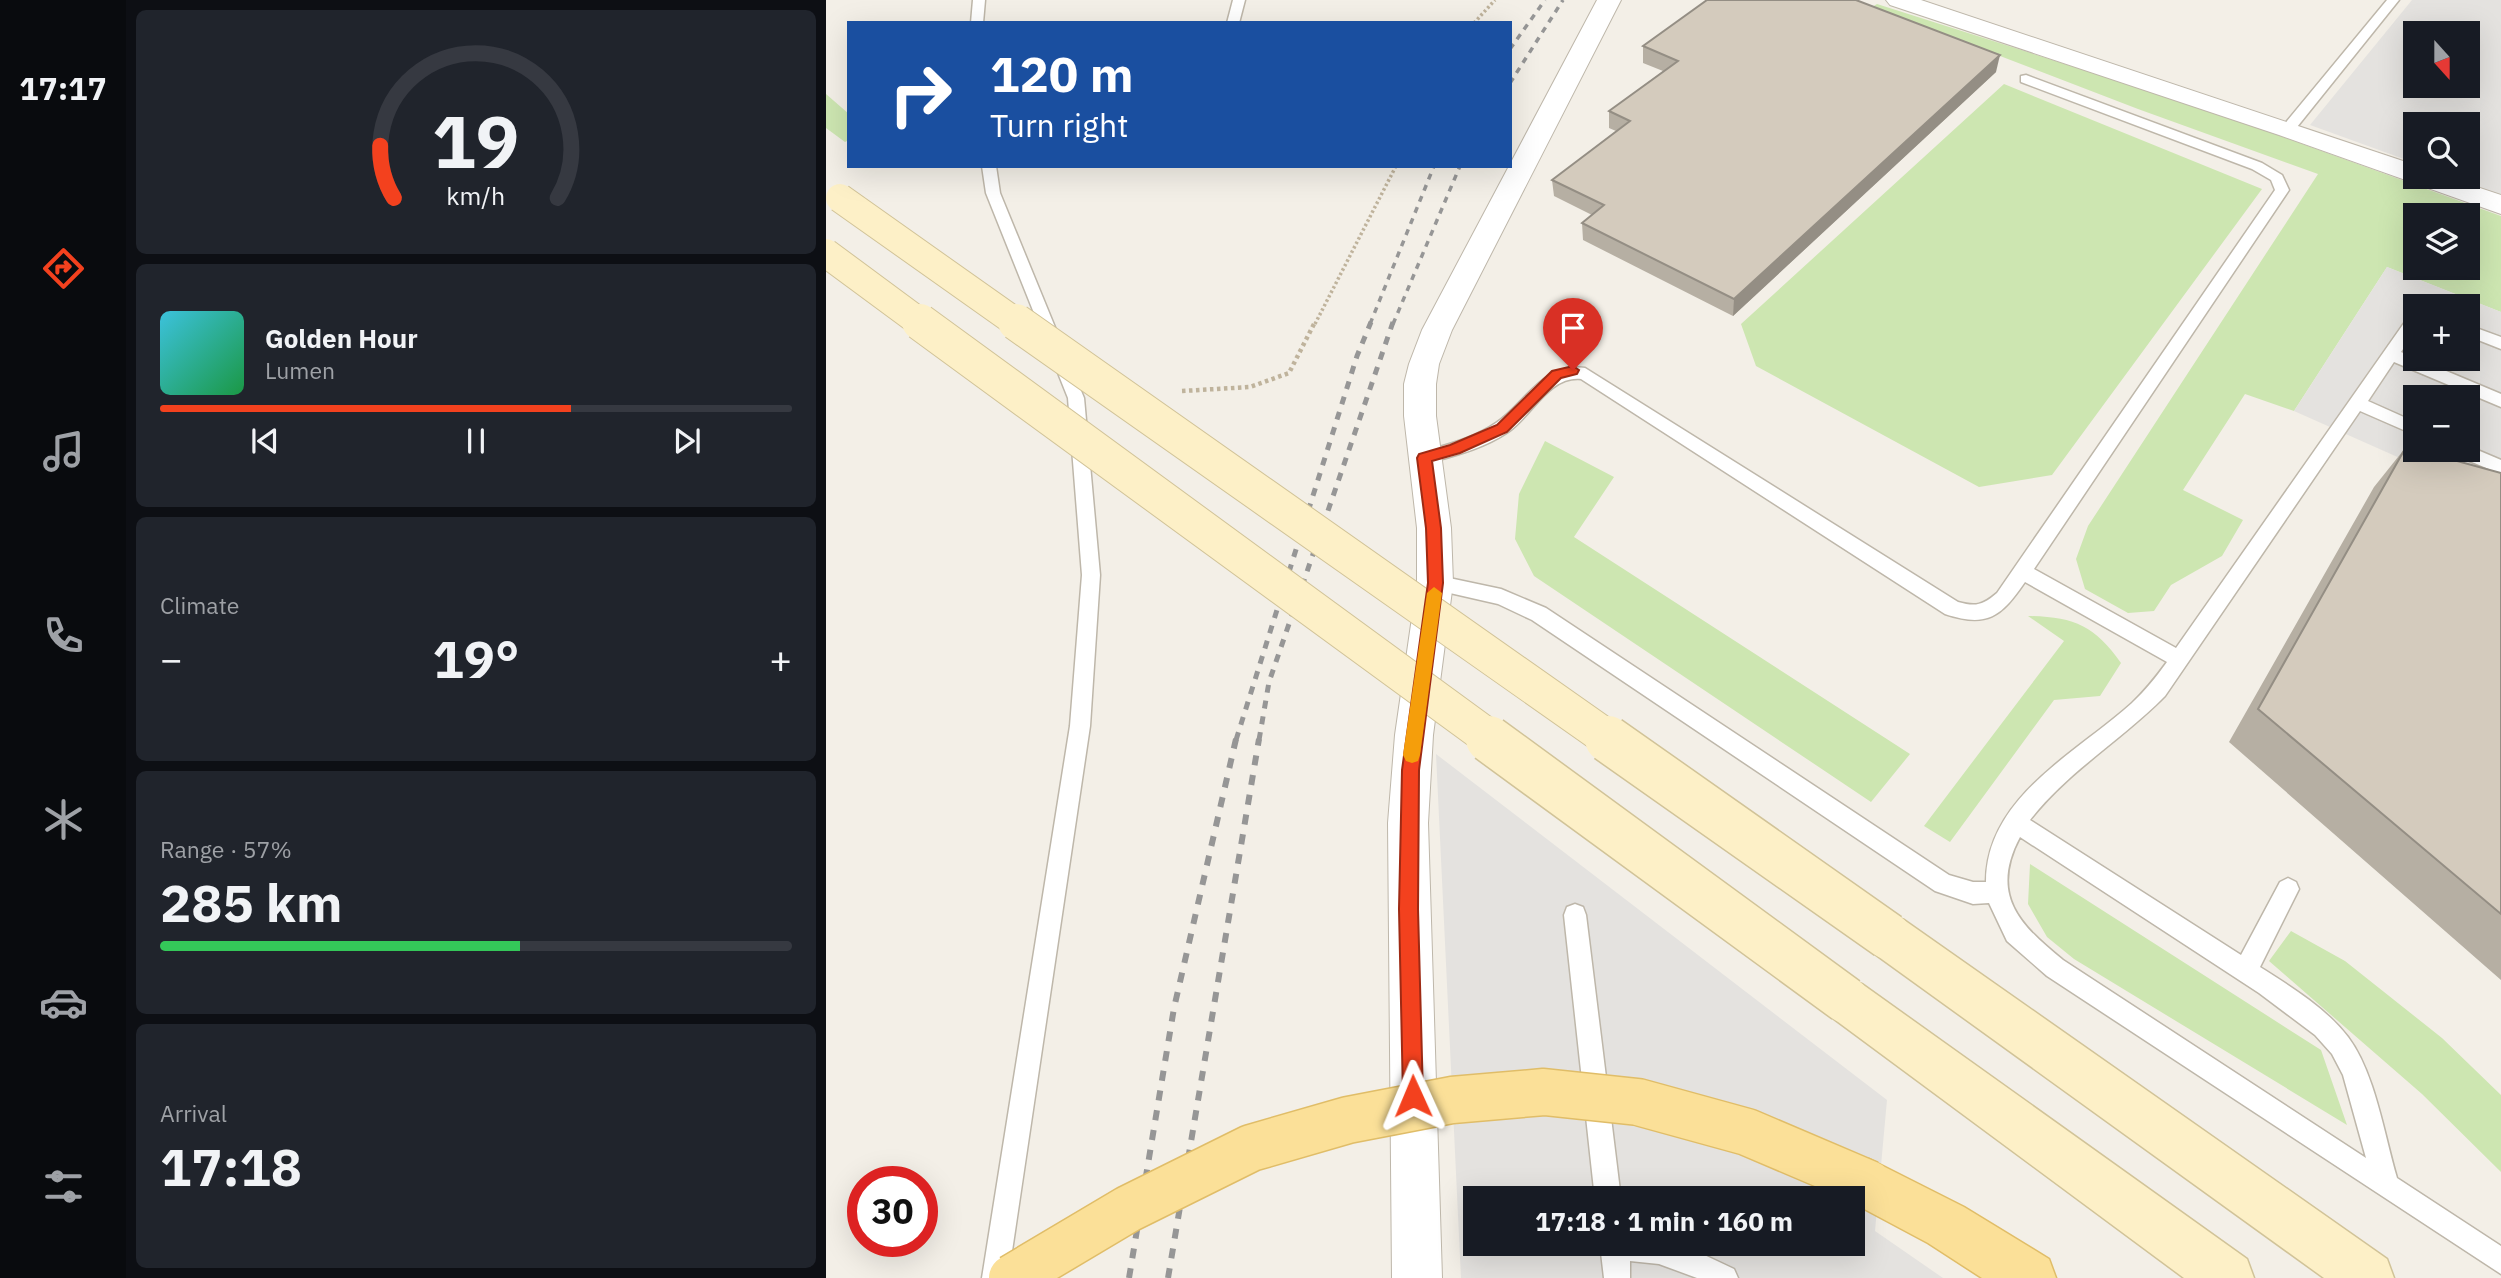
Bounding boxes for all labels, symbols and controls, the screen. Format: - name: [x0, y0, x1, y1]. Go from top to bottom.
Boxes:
- north arrow: [2403, 21, 2480, 98]
- map controls: [2403, 21, 2480, 462]
- text: 120 m: [990, 42, 1134, 105]
- icon: right: [875, 49, 966, 140]
- text: 17:17: [19, 67, 107, 109]
- text: 19: [432, 93, 520, 188]
- text: Turn right: [990, 104, 1128, 146]
- button: search: [2403, 112, 2480, 189]
- text: km/h: [447, 179, 505, 212]
- button: layers: [2403, 203, 2480, 280]
- icon: directions: [39, 244, 88, 293]
- button: +: [2403, 294, 2480, 371]
- pin: [1543, 298, 1603, 370]
- icon: arrive: [1554, 309, 1592, 347]
- text: Golden Hour: [265, 321, 418, 355]
- text: Lumen: [265, 355, 335, 385]
- button: −: [2403, 385, 2480, 462]
- icon: previous: [246, 422, 284, 460]
- icon: pause: [457, 422, 495, 460]
- icon: next: [668, 422, 706, 460]
- icon: music: [39, 427, 88, 476]
- text: Climate: [160, 590, 239, 620]
- icon: phone: [39, 611, 88, 660]
- text: 19°: [433, 625, 519, 692]
- text: −: [160, 634, 183, 683]
- text: +: [769, 634, 792, 683]
- icon: climate: [39, 795, 88, 844]
- text: Range · 57%: [160, 834, 292, 864]
- text: 285 km: [160, 869, 342, 936]
- icon: car: [39, 978, 88, 1027]
- position arrow: [1376, 1059, 1450, 1133]
- text: Arrival: [160, 1098, 227, 1128]
- text: 17:18: [160, 1133, 302, 1200]
- icon: filters: [39, 1162, 88, 1211]
- speed limit sign: 30: [847, 1166, 938, 1257]
- text: 17:18 · 1 min · 160 m: [1535, 1204, 1793, 1238]

